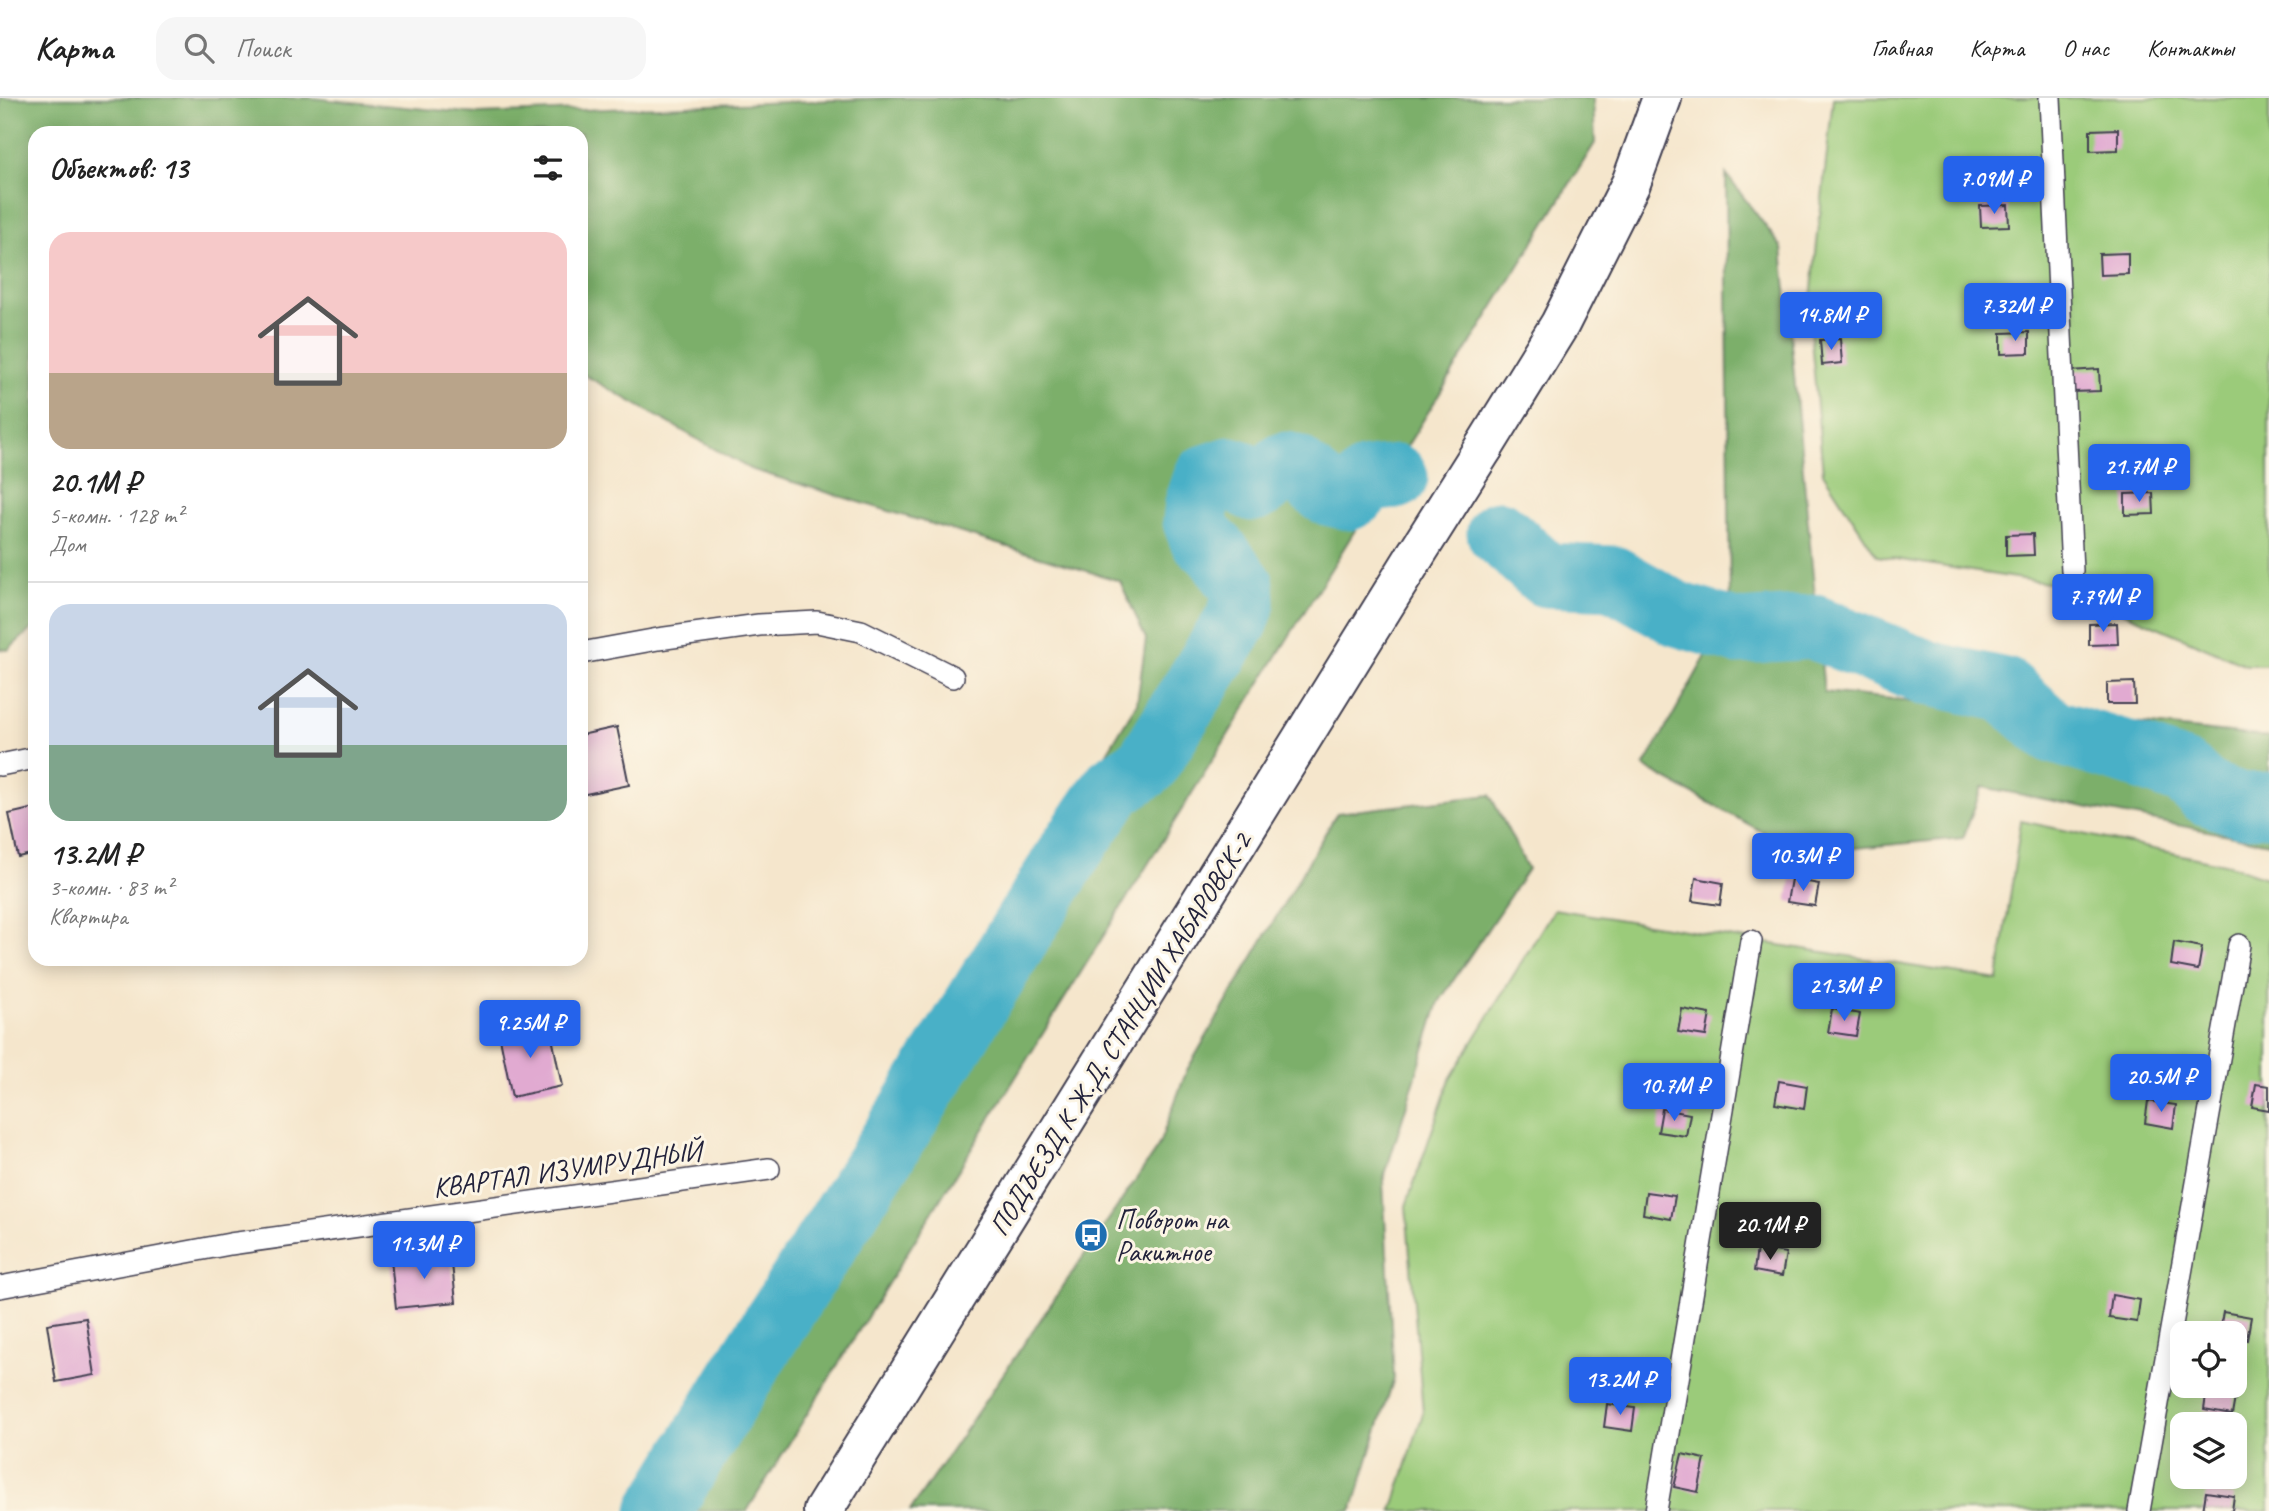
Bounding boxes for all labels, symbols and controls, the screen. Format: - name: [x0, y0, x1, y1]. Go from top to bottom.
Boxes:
- search box: [156, 17, 646, 80]
- text: Карта: [35, 27, 114, 69]
- icon: search: [180, 29, 218, 67]
- text: Поиск: [236, 32, 290, 65]
- text: Главная: [1871, 33, 1932, 63]
- text: Карта: [1970, 33, 2024, 63]
- text: О нас: [2062, 33, 2109, 63]
- text: Контакты: [2147, 33, 2234, 63]
- text: Объектов: 13: [49, 149, 188, 187]
- icon: filters: [529, 149, 567, 187]
- pin: 7.09M ₽: [1929, 156, 2059, 216]
- text: 7.09M ₽: [1959, 164, 2029, 193]
- icon: home: [245, 278, 371, 404]
- pin: 7.32M ₽: [1950, 284, 2080, 343]
- text: 7.32M ₽: [1980, 291, 2050, 320]
- pin: 14.8M ₽: [1766, 292, 1896, 352]
- text: 14.8M ₽: [1796, 300, 1866, 329]
- pin: 21.7M ₽: [2074, 444, 2204, 504]
- text: 21.7M ₽: [2104, 452, 2174, 481]
- text: 20.1M ₽: [49, 463, 140, 501]
- text: 5-комн. · 128 m²: [49, 501, 183, 530]
- text: Дом: [49, 530, 86, 559]
- pin: 7.79M ₽: [2038, 574, 2168, 634]
- text: 7.79M ₽: [2068, 582, 2138, 611]
- icon: home: [245, 650, 371, 776]
- street label: ПОДЪЕЗД К Ж.Д. СТАНЦИИ ХАБАРОВСК-2: [981, 824, 1260, 1242]
- pin: 10.3M ₽: [1738, 834, 1868, 893]
- text: 13.2M ₽: [49, 835, 140, 873]
- text: 10.3M ₽: [1768, 841, 1838, 870]
- text: 3-комн. · 83 m²: [49, 873, 173, 902]
- text: Квартира: [49, 902, 127, 931]
- pin: 21.3M ₽: [1779, 964, 1909, 1023]
- text: 21.3M ₽: [1809, 971, 1879, 1000]
- pin: 9.25M ₽: [465, 1000, 595, 1060]
- text: 9.25M ₽: [495, 1008, 565, 1037]
- pin: 20.5M ₽: [2096, 1054, 2226, 1114]
- text: 20.5M ₽: [2126, 1062, 2196, 1091]
- pin: 10.7M ₽: [1609, 1063, 1739, 1123]
- text: 10.7M ₽: [1639, 1071, 1709, 1100]
- street label: КВАРТАЛ ИЗУМРУДНЫЙ: [430, 1132, 708, 1205]
- place label: Поворот на Ракитное: [1116, 1202, 1230, 1269]
- pin: 20.1M ₽: [1705, 1202, 1835, 1262]
- text: 20.1M ₽: [1735, 1210, 1805, 1239]
- bus stop icon: Поворот на Ракитное: [1072, 1216, 1110, 1254]
- pin: 11.3M ₽: [359, 1222, 489, 1281]
- text: 11.3M ₽: [389, 1229, 459, 1258]
- map controls: [2170, 1321, 2247, 1489]
- button: locate: [2170, 1321, 2247, 1398]
- pin: 13.2M ₽: [1555, 1358, 1685, 1417]
- text: 13.2M ₽: [1585, 1365, 1655, 1394]
- button: layers: [2170, 1412, 2247, 1489]

